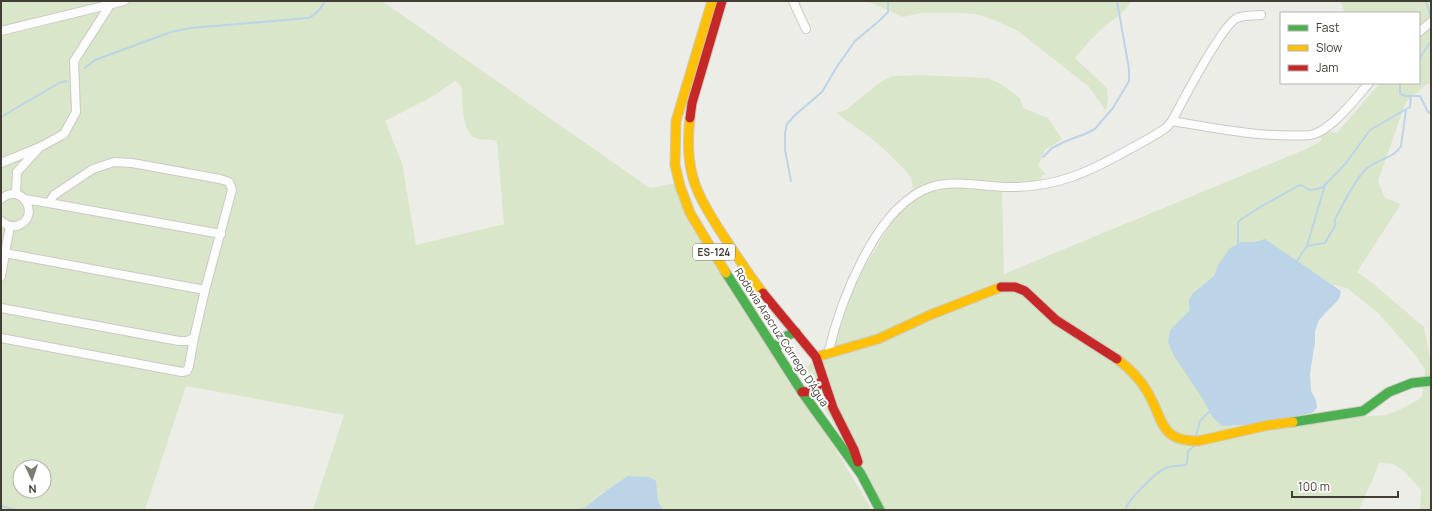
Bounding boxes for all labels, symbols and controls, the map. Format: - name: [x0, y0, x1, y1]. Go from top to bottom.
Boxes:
- legend: [1280, 12, 1420, 84]
- text: Fast: [1316, 19, 1340, 36]
- text: Slow: [1316, 39, 1342, 56]
- text: Jam: [1316, 59, 1338, 76]
- road number: ES-124: [693, 244, 735, 260]
- street label: Rodovia Aracruz Córrego D'Água: [731, 265, 833, 409]
- north arrow: [12, 459, 52, 499]
- scale bar: [1292, 473, 1398, 499]
- text: 100 m: [1298, 478, 1330, 495]
- text: N: [28, 482, 37, 497]

